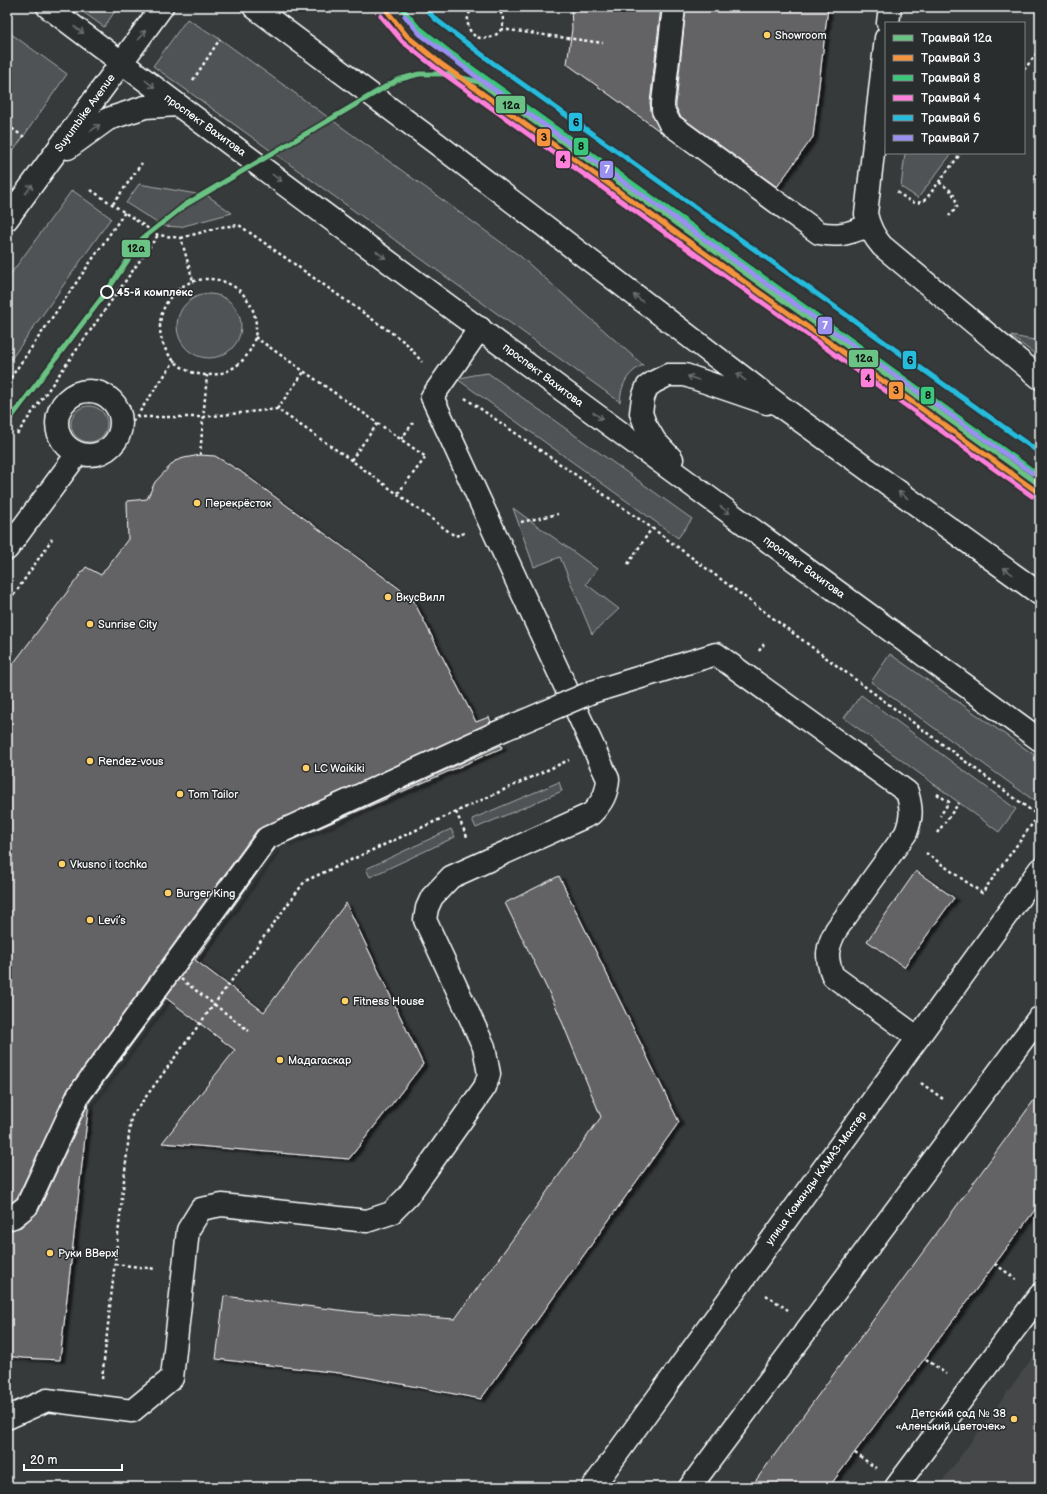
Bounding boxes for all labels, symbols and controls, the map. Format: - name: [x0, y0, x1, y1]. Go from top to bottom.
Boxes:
- legend: [885, 22, 1025, 154]
- one-way arrow: [74, 26, 85, 35]
- place label: Showroom: [775, 29, 827, 42]
- one-way arrow: [138, 30, 146, 41]
- marker: Showroom: [762, 30, 772, 40]
- text: Трамвай 12а: [921, 31, 992, 46]
- text: Трамвай 3: [921, 51, 981, 66]
- street label: Suyumbike Avenue: [52, 71, 118, 155]
- text: Трамвай 8: [921, 71, 980, 86]
- one-way arrow: [144, 80, 155, 88]
- street label: проспект Вахитова: [162, 91, 249, 159]
- text: Трамвай 4: [921, 91, 981, 106]
- line badge: 12а: [495, 95, 526, 114]
- text: 12а: [502, 99, 520, 112]
- text: Трамвай 6: [921, 111, 981, 126]
- line badge: 6: [568, 112, 583, 132]
- text: 6: [573, 116, 580, 129]
- one-way arrow: [89, 124, 100, 133]
- line badge: 3: [536, 128, 551, 147]
- text: 3: [541, 131, 548, 144]
- text: Трамвай 7: [921, 131, 979, 146]
- line badge: 8: [573, 137, 589, 156]
- text: 8: [578, 140, 585, 153]
- line badge: 4: [555, 150, 571, 169]
- text: 4: [560, 153, 567, 166]
- line badge: 7: [599, 160, 614, 179]
- text: 7: [604, 163, 610, 176]
- one-way arrow: [271, 174, 282, 182]
- one-way arrow: [25, 183, 33, 194]
- line badge: 12а: [121, 239, 151, 258]
- text: 12а: [127, 242, 145, 255]
- one-way arrow: [376, 251, 387, 259]
- marker: 45-й комплекс: [100, 285, 114, 299]
- place label: 45-й комплекс: [117, 286, 193, 299]
- one-way arrow: [633, 293, 644, 302]
- line badge: 7: [817, 316, 833, 335]
- text: 7: [822, 319, 828, 332]
- street label: проспект Вахитова: [500, 340, 586, 410]
- line badge: 12а: [848, 349, 879, 368]
- line badge: 6: [902, 350, 917, 370]
- text: 12а: [855, 352, 873, 365]
- text: 6: [907, 354, 914, 367]
- line badge: 4: [860, 368, 875, 388]
- one-way arrow: [736, 372, 747, 381]
- text: 4: [865, 372, 872, 385]
- one-way arrow: [686, 374, 699, 381]
- line badge: 3: [888, 381, 904, 400]
- text: 3: [893, 384, 900, 397]
- line badge: 8: [920, 386, 935, 405]
- text: 8: [925, 389, 932, 402]
- one-way arrow: [592, 412, 603, 420]
- one-way arrow: [898, 491, 909, 499]
- place label: Перекрёсток: [205, 497, 272, 510]
- marker: Перекрёсток: [192, 498, 202, 508]
- one-way arrow: [719, 506, 730, 514]
- street label: проспект Вахитова: [761, 533, 848, 601]
- one-way arrow: [1003, 567, 1014, 575]
- place label: ВкусВилл: [396, 591, 445, 604]
- marker: ВкусВилл: [383, 592, 393, 602]
- place label: Sunrise City: [98, 618, 157, 631]
- marker: Sunrise City: [85, 619, 95, 629]
- place label: Rendez-vous: [98, 755, 164, 768]
- marker: Rendez-vous: [85, 756, 95, 766]
- place label: LC Waikiki: [314, 762, 365, 775]
- marker: LC Waikiki: [301, 763, 311, 773]
- place label: Tom Tailor: [188, 788, 239, 801]
- marker: Tom Tailor: [175, 789, 185, 799]
- place label: Vkusno i tochka: [70, 858, 147, 871]
- marker: Vkusno i tochka: [57, 859, 67, 869]
- place label: Burger King: [176, 887, 235, 900]
- marker: Burger King: [163, 888, 173, 898]
- place label: Levi’s: [98, 914, 126, 927]
- marker: Levi’s: [85, 915, 95, 925]
- place label: Fitness House: [353, 995, 425, 1008]
- marker: Fitness House: [340, 996, 350, 1006]
- place label: Мадагаскар: [288, 1054, 352, 1067]
- marker: Мадагаскар: [275, 1055, 285, 1065]
- street label: улица Команды КАМАЗ-Мастер: [763, 1108, 869, 1248]
- place label: Руки ВВерх!: [58, 1247, 118, 1260]
- marker: Руки ВВерх!: [45, 1248, 55, 1258]
- place label: Детский сад № 38 «Аленький цветочек»: [895, 1407, 1006, 1433]
- marker: Детский сад № 38 «Аленький цветочек»: [1009, 1414, 1019, 1424]
- scale bar: [24, 1446, 122, 1472]
- text: 20 m: [30, 1453, 57, 1468]

